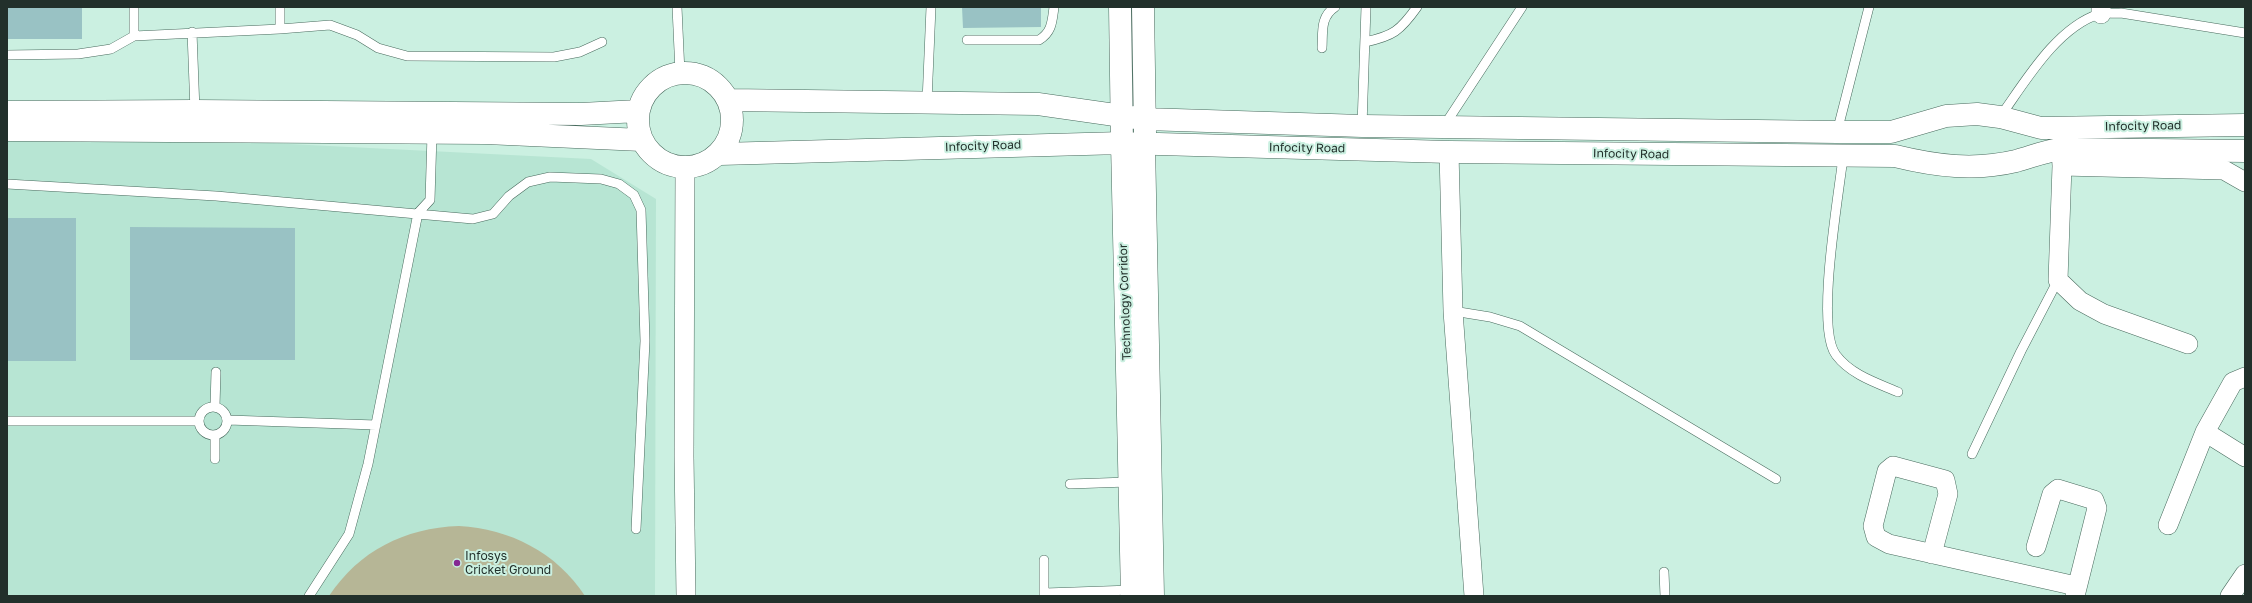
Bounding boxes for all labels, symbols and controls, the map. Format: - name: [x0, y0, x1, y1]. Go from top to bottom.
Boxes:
- street label: Infocity Road: [2105, 118, 2181, 134]
- street label: Infocity Road: [945, 137, 1021, 155]
- street label: Infocity Road: [1269, 140, 1345, 156]
- street label: Infocity Road: [1593, 146, 1669, 162]
- street label: Technology Corridor: [1116, 243, 1134, 361]
- place label: Infosys Cricket Ground: [465, 549, 551, 577]
- marker: Infosys Cricket Ground: [452, 558, 462, 568]

